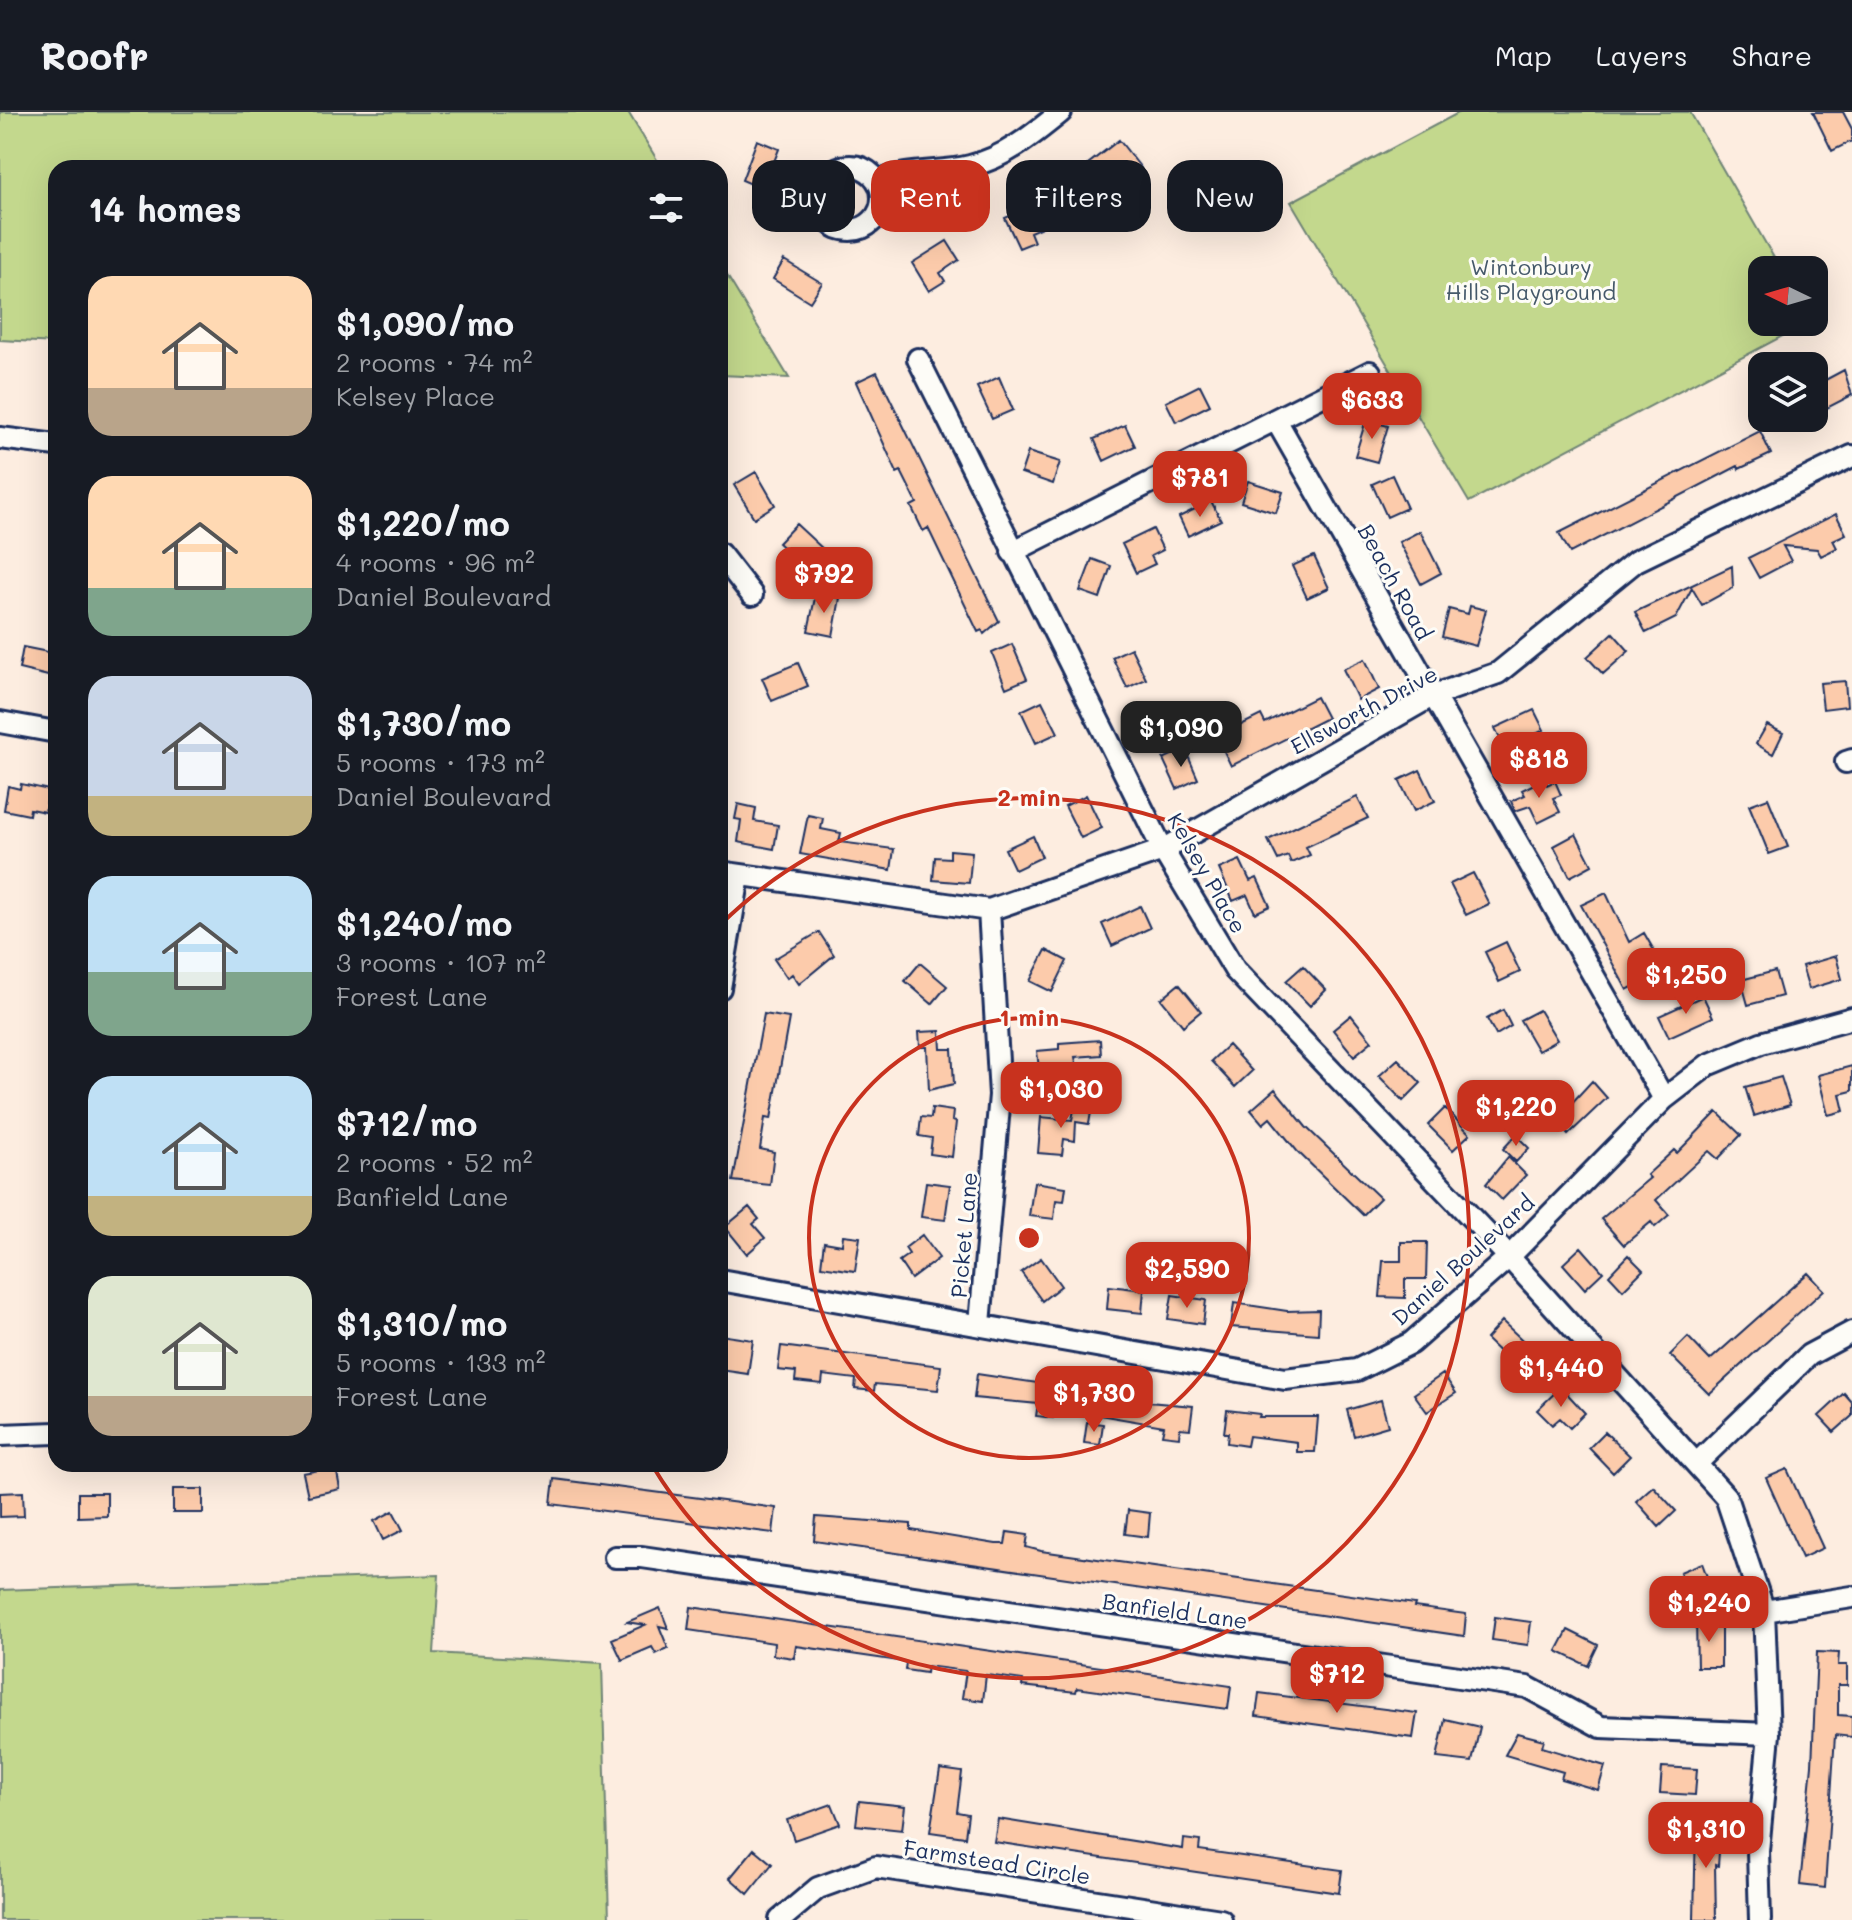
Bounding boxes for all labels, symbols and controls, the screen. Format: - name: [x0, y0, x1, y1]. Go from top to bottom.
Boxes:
- text: Roofr: [40, 30, 149, 80]
- text: Map: [1495, 37, 1552, 73]
- text: Layers: [1596, 37, 1688, 73]
- text: Share: [1732, 37, 1812, 73]
- chip: Buy: [752, 160, 855, 232]
- chip: Rent: [871, 160, 990, 232]
- chip: Filters: [1006, 160, 1151, 232]
- chip: New: [1167, 160, 1283, 232]
- text: 14 homes: [88, 186, 242, 231]
- icon: filters: [644, 186, 688, 230]
- park label: Wintonbury Hills Playground: [1446, 252, 1616, 306]
- north arrow: [1748, 256, 1828, 336]
- map controls: [1748, 256, 1828, 432]
- text: $1,090/mo: [336, 300, 514, 345]
- icon: home: [152, 308, 248, 404]
- text: 2 rooms · 74 m²: [336, 345, 533, 379]
- button: layers: [1748, 352, 1828, 432]
- pin: $633: [1325, 373, 1419, 441]
- text: Kelsey Place: [336, 379, 495, 413]
- text: $633: [1341, 382, 1404, 416]
- pin: $781: [1153, 451, 1247, 519]
- text: $781: [1171, 460, 1229, 494]
- text: $1,220/mo: [336, 500, 510, 545]
- icon: home: [152, 508, 248, 604]
- street label: Beach Road: [1352, 519, 1439, 645]
- text: 4 rooms · 96 m²: [336, 545, 535, 579]
- pin: $792: [777, 547, 871, 615]
- text: $792: [794, 556, 854, 590]
- text: Daniel Boulevard: [336, 579, 551, 613]
- street label: Ellsworth Drive: [1285, 659, 1442, 761]
- text: $1,730/mo: [336, 700, 511, 745]
- pin: $1,090: [1116, 701, 1246, 769]
- icon: home: [152, 708, 248, 804]
- text: $1,090: [1139, 710, 1223, 744]
- pin: $818: [1492, 732, 1586, 800]
- text: $818: [1509, 741, 1569, 775]
- text: 5 rooms · 173 m²: [336, 745, 545, 779]
- text: Daniel Boulevard: [336, 779, 551, 813]
- text: 2 min: [998, 781, 1061, 812]
- street label: Kelsey Place: [1161, 807, 1254, 938]
- text: $1,240/mo: [336, 900, 512, 945]
- icon: home: [152, 908, 248, 1004]
- text: 3 rooms · 107 m²: [336, 945, 546, 979]
- pin: $1,250: [1621, 948, 1751, 1016]
- text: $1,250: [1645, 957, 1727, 991]
- text: Forest Lane: [336, 979, 488, 1013]
- text: 1 min: [999, 1001, 1059, 1032]
- pin: $1,030: [996, 1062, 1126, 1130]
- text: $1,030: [1019, 1071, 1103, 1105]
- pin: $1,220: [1451, 1080, 1581, 1148]
- text: $1,220: [1475, 1089, 1557, 1123]
- text: $712/mo: [336, 1100, 478, 1145]
- icon: home: [152, 1108, 248, 1204]
- text: 2 rooms · 52 m²: [336, 1145, 533, 1179]
- street label: Picket Lane: [944, 1171, 983, 1299]
- text: Banfield Lane: [336, 1179, 509, 1213]
- street label: Daniel Boulevard: [1385, 1188, 1540, 1331]
- centre of rings: [1015, 1224, 1043, 1252]
- pin: $2,590: [1122, 1242, 1252, 1310]
- text: $2,590: [1144, 1251, 1230, 1285]
- text: $1,310/mo: [336, 1300, 507, 1345]
- icon: home: [152, 1308, 248, 1404]
- pin: $1,440: [1496, 1341, 1626, 1409]
- text: 5 rooms · 133 m²: [336, 1345, 546, 1379]
- text: $1,440: [1518, 1350, 1604, 1384]
- pin: $1,730: [1029, 1366, 1159, 1434]
- text: $1,730: [1053, 1375, 1135, 1409]
- text: Forest Lane: [336, 1379, 488, 1413]
- pin: $1,240: [1644, 1576, 1774, 1644]
- text: $1,240: [1667, 1585, 1751, 1619]
- street label: Banfield Lane: [1101, 1586, 1249, 1635]
- pin: $712: [1290, 1647, 1384, 1715]
- text: $712: [1309, 1656, 1365, 1690]
- pin: $1,310: [1641, 1802, 1771, 1870]
- text: $1,310: [1666, 1811, 1746, 1845]
- street label: Farmstead Circle: [902, 1832, 1093, 1891]

